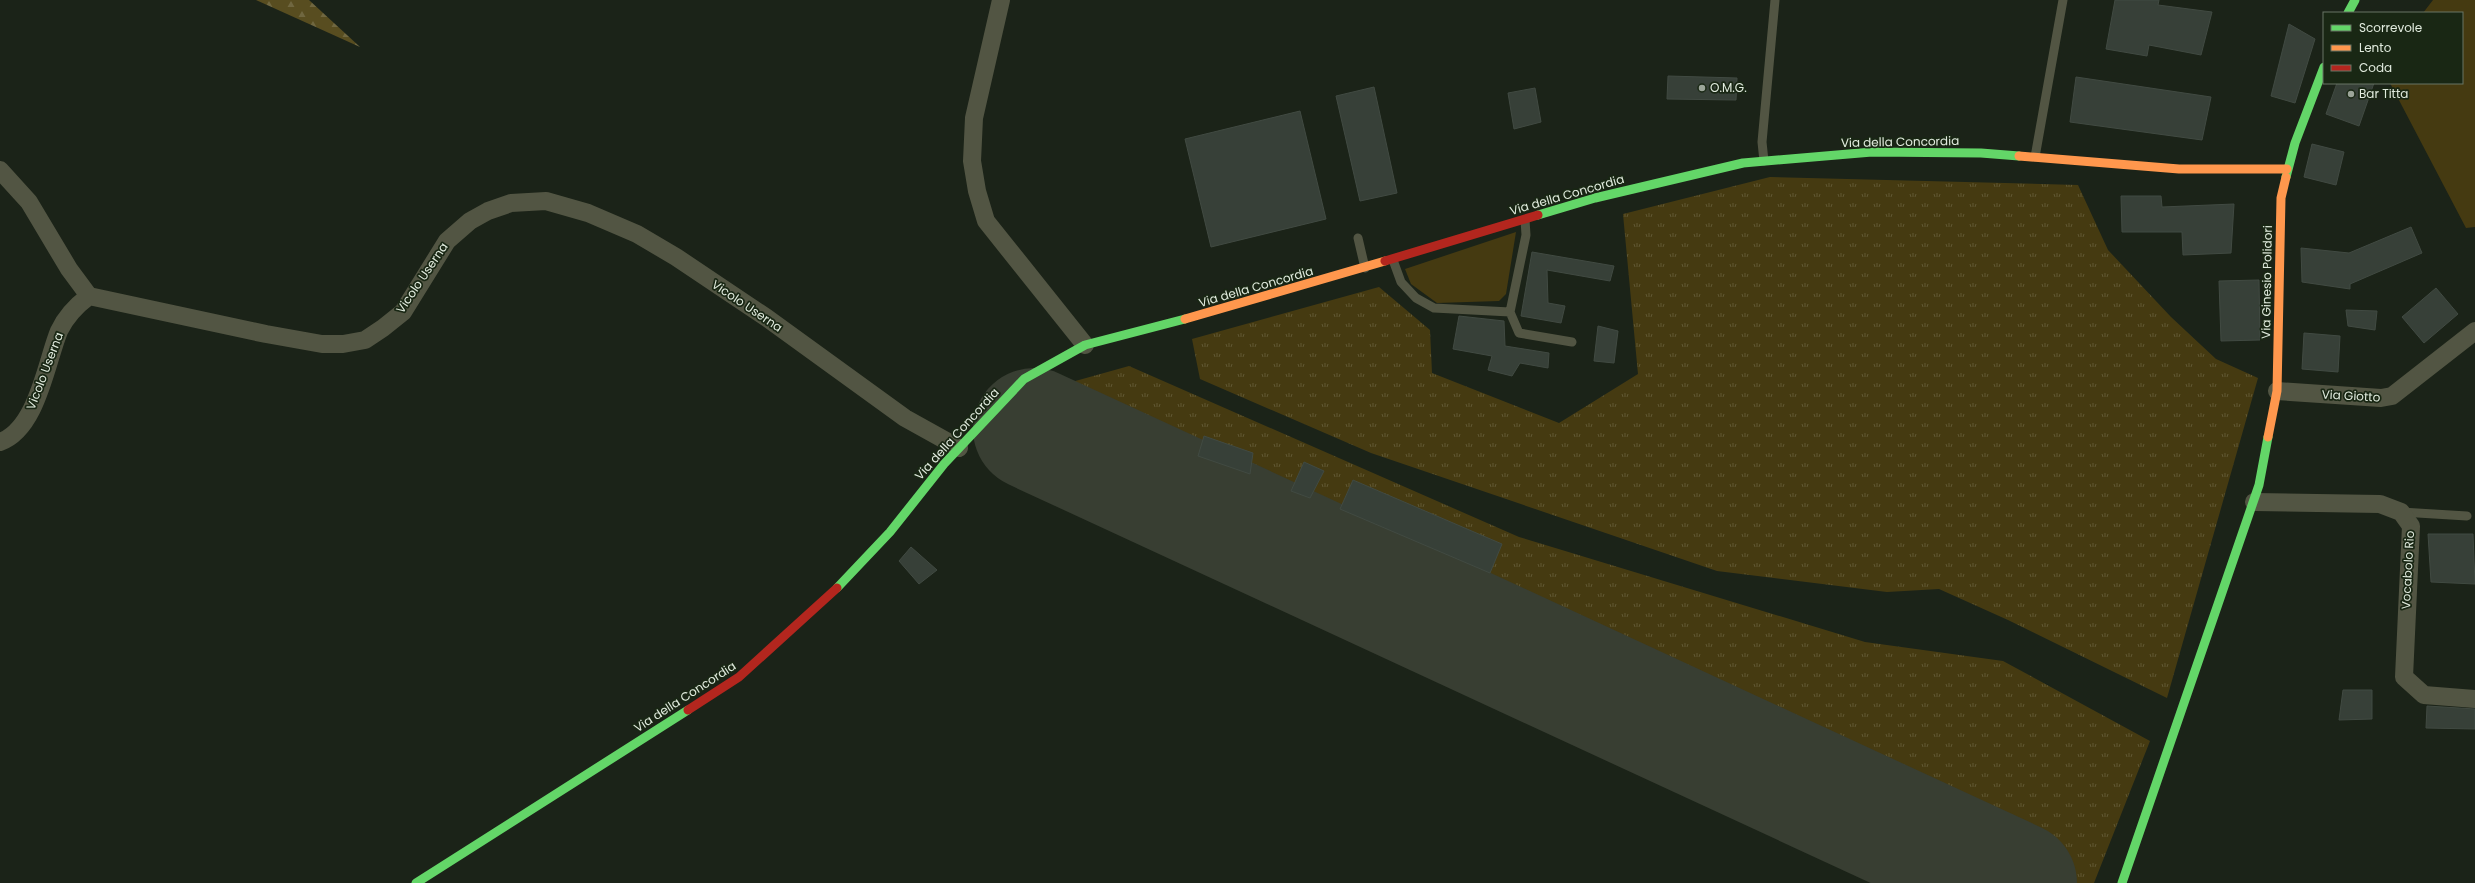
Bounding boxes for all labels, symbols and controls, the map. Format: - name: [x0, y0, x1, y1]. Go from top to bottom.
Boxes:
- legend: [2323, 12, 2463, 84]
- text: Scorrevole: [2359, 19, 2422, 36]
- text: Lento: [2359, 39, 2392, 56]
- text: Coda: [2359, 59, 2392, 76]
- place label: O.M.G.: [1710, 79, 1747, 96]
- marker: O.M.G.: [1697, 83, 1707, 93]
- place label: Bar Titta: [2359, 85, 2408, 102]
- marker: Bar Titta: [2346, 89, 2356, 99]
- street label: Via della Concordia: [1841, 132, 1959, 151]
- street label: Via della Concordia: [1508, 170, 1626, 219]
- street label: Via Ginesio Polidori: [2257, 225, 2276, 339]
- street label: Vicolo Userna: [392, 239, 452, 316]
- street label: Via della Concordia: [1197, 262, 1315, 311]
- street label: Vicolo Userna: [709, 276, 786, 336]
- street label: Vicolo Userna: [22, 330, 67, 412]
- street label: Via della Concordia: [911, 384, 1003, 483]
- street label: Via Giotto: [2321, 385, 2381, 406]
- street label: Vocabolo Rio: [2397, 530, 2418, 610]
- street label: Via della Concordia: [630, 657, 739, 736]

